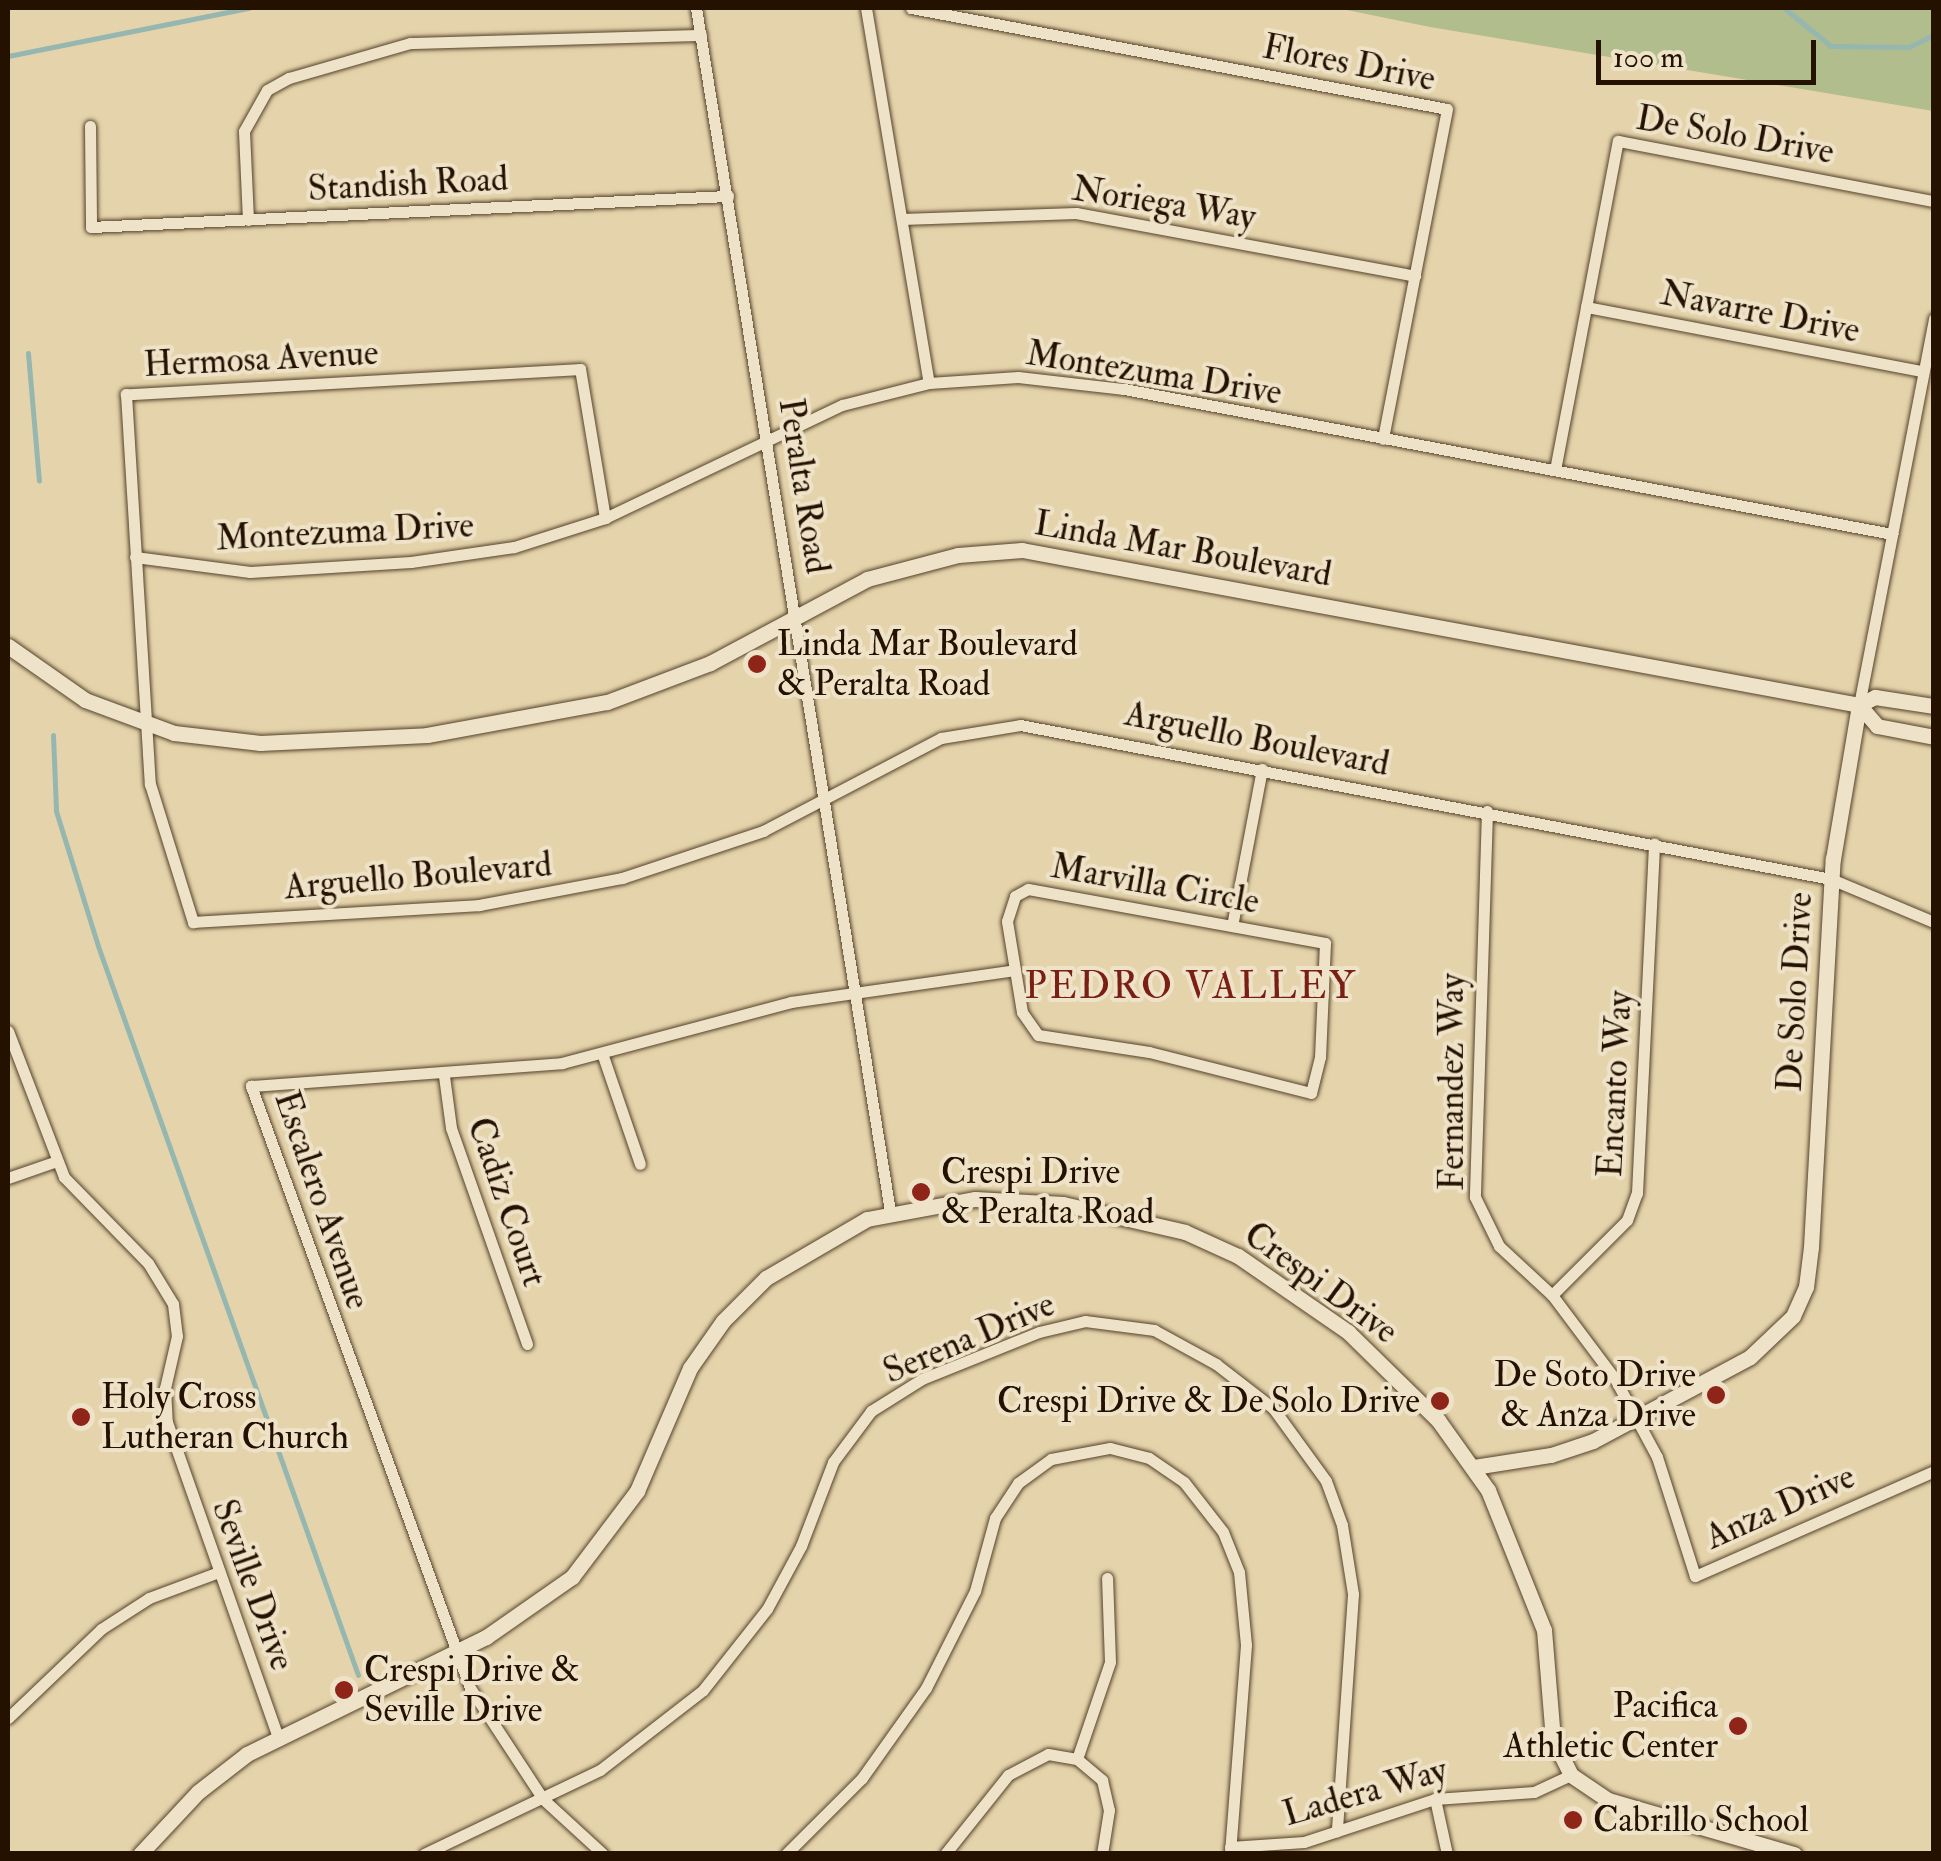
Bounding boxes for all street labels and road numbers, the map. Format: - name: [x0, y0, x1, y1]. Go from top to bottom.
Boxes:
- street label: Flores Drive: [1259, 26, 1439, 100]
- street label: De Solo Drive: [1633, 97, 1837, 173]
- street label: Standish Road: [307, 158, 509, 210]
- street label: Noriega Way: [1069, 168, 1259, 238]
- street label: Navarre Drive: [1657, 272, 1863, 352]
- street label: Hermosa Avenue: [143, 332, 379, 386]
- street label: Montezuma Drive: [1023, 332, 1285, 414]
- street label: Peralta Road: [769, 395, 839, 577]
- street label: Linda Mar Boulevard: [1031, 502, 1335, 596]
- street label: Montezuma Drive: [215, 504, 475, 560]
- street label: Arguello Boulevard: [1121, 693, 1393, 785]
- street label: Arguello Boulevard: [283, 843, 553, 909]
- street label: Marvilla Circle: [1048, 845, 1262, 923]
- street label: De Solo Drive: [1769, 891, 1821, 1093]
- street label: Fernandez Way: [1431, 973, 1473, 1191]
- street label: Encanto Way: [1589, 990, 1641, 1178]
- street label: Escalero Avenue: [265, 1086, 379, 1314]
- street label: Cadiz Court: [459, 1112, 555, 1292]
- street label: Crespi Drive: [1236, 1213, 1406, 1353]
- street label: Serena Drive: [877, 1283, 1061, 1393]
- street label: Anza Drive: [1699, 1455, 1861, 1559]
- street label: Seville Drive: [203, 1494, 303, 1676]
- street label: Ladera Way: [1278, 1749, 1452, 1835]

